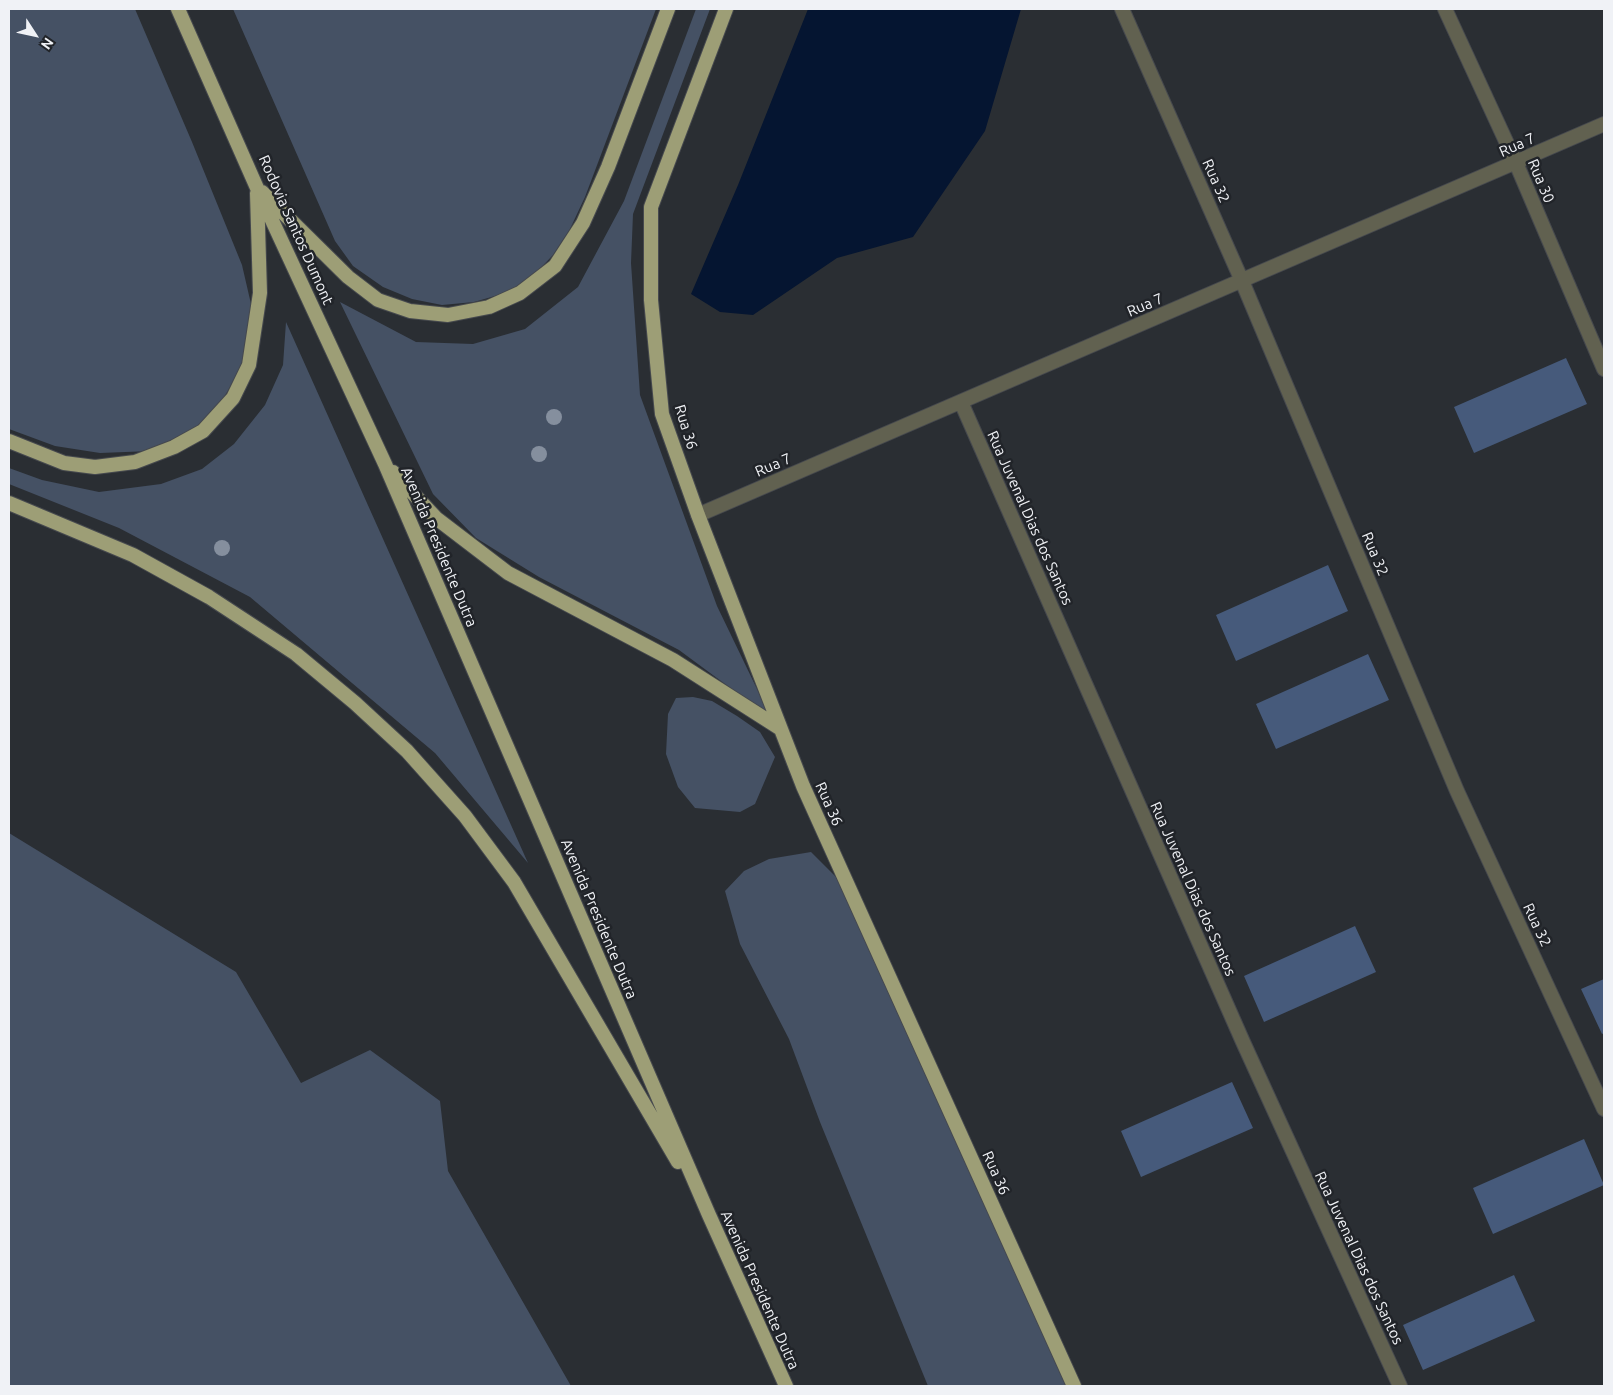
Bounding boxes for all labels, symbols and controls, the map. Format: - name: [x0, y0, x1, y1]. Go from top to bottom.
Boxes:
- north arrow: [10, 10, 60, 60]
- text: N: [38, 35, 57, 52]
- street label: Rua 7: [1496, 129, 1538, 161]
- street label: Rodovia Santos Dumont: [255, 152, 337, 308]
- street label: Rua 32: [1198, 156, 1234, 206]
- street label: Rua 30: [1524, 156, 1558, 206]
- street label: Rua 7: [1124, 289, 1166, 321]
- street label: Rua 36: [671, 402, 701, 452]
- street label: Rua Juvenal Dias dos Santos: [983, 428, 1077, 608]
- street label: Rua 7: [752, 449, 794, 481]
- street label: Avenida Presidente Dutra: [397, 464, 481, 630]
- street label: Rua 32: [1358, 529, 1392, 579]
- street label: Rua 36: [811, 779, 847, 829]
- street label: Rua Juvenal Dias dos Santos: [1146, 799, 1240, 979]
- street label: Avenida Presidente Dutra: [557, 836, 641, 1002]
- street label: Rua 32: [1519, 900, 1555, 950]
- street label: Rua 36: [978, 1148, 1014, 1198]
- street label: Rua Juvenal Dias dos Santos: [1311, 1169, 1407, 1347]
- street label: Avenida Presidente Dutra: [717, 1208, 803, 1372]

